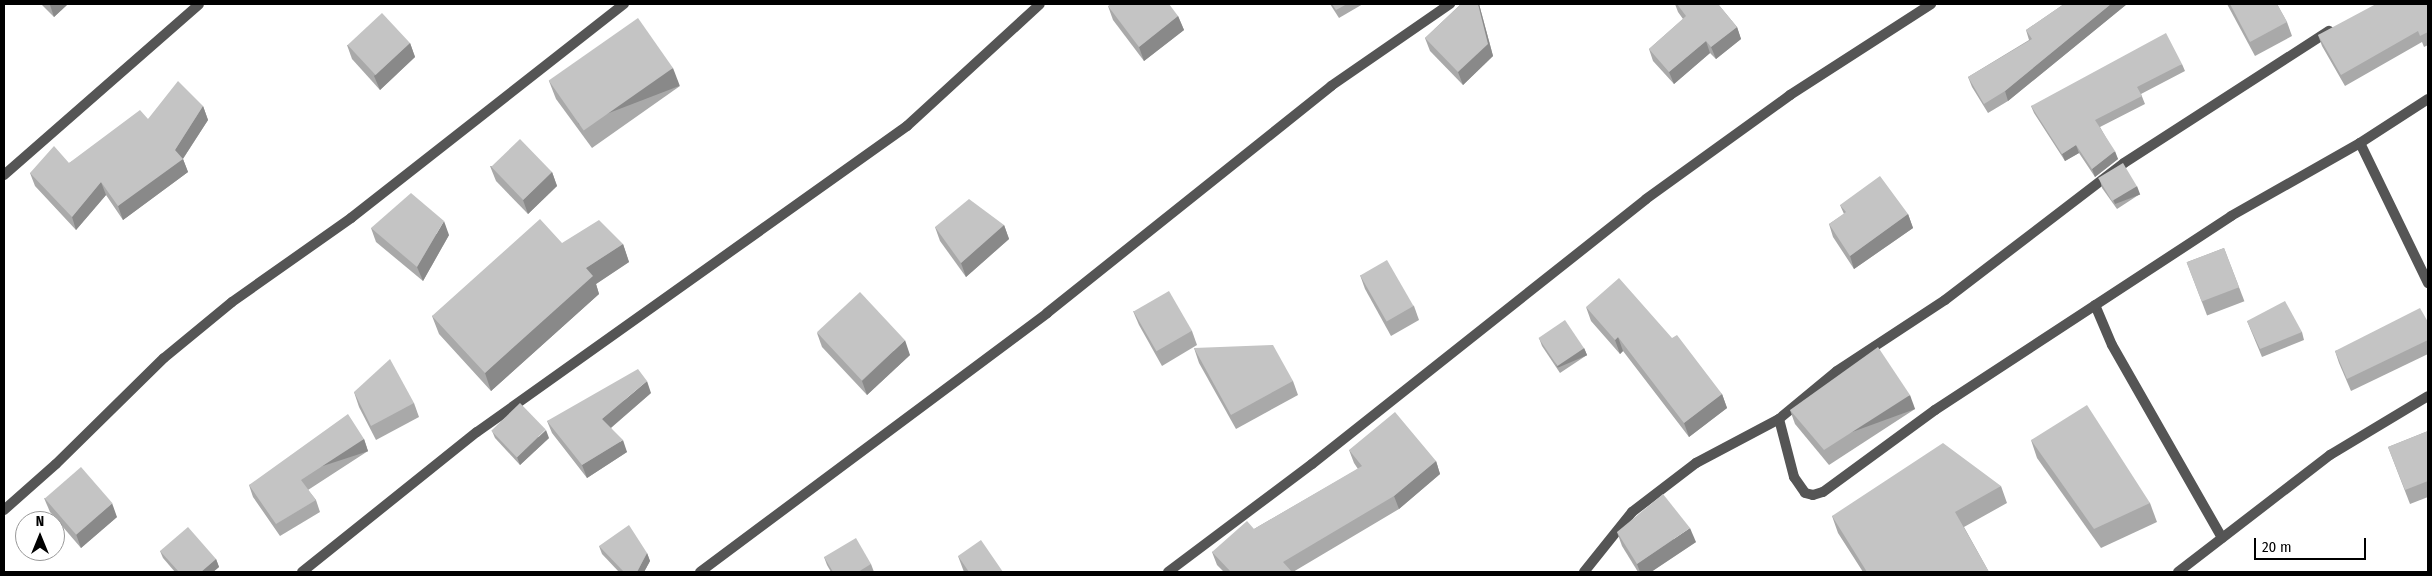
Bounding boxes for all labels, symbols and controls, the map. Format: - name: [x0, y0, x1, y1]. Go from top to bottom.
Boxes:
- north arrow: [15, 511, 65, 561]
- text: N: [36, 513, 44, 530]
- scale bar: [2257, 528, 2370, 560]
- text: 20 m: [2262, 538, 2292, 556]

